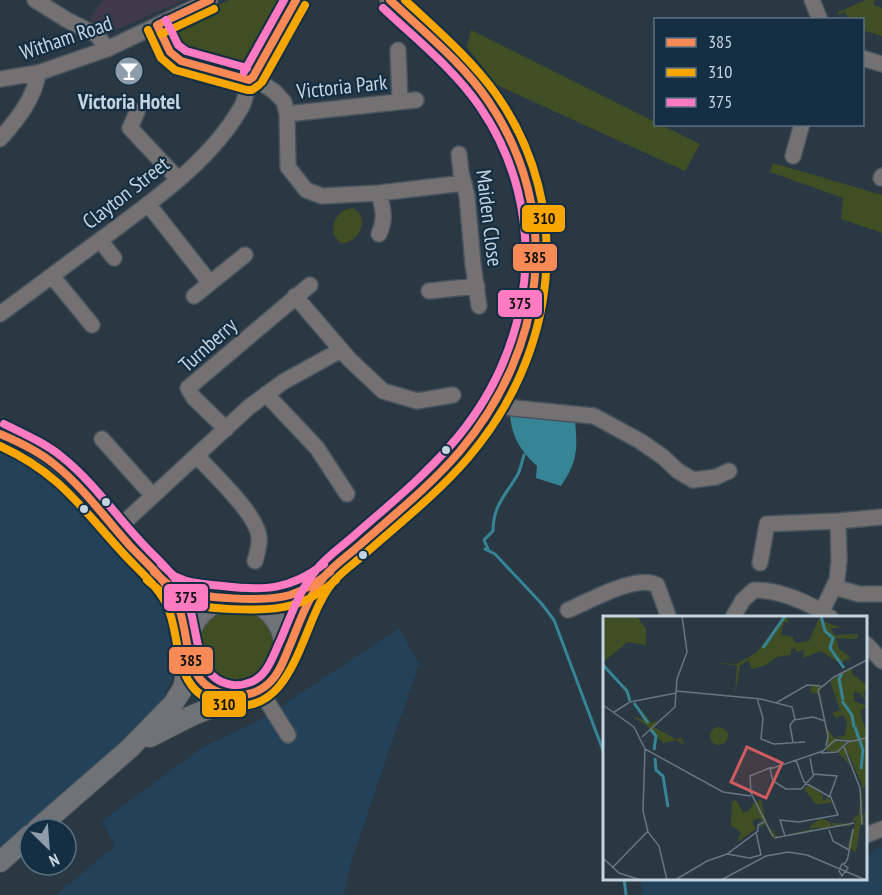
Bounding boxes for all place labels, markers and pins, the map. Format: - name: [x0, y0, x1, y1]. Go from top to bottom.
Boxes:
- bar icon: Victoria Hotel: [113, 55, 145, 87]
- place label: Victoria Hotel: [77, 88, 181, 115]
- unlabelled marker: [440, 444, 452, 456]
- unlabelled marker: [100, 496, 112, 508]
- unlabelled marker: [78, 503, 90, 515]
- unlabelled marker: [357, 549, 369, 561]

